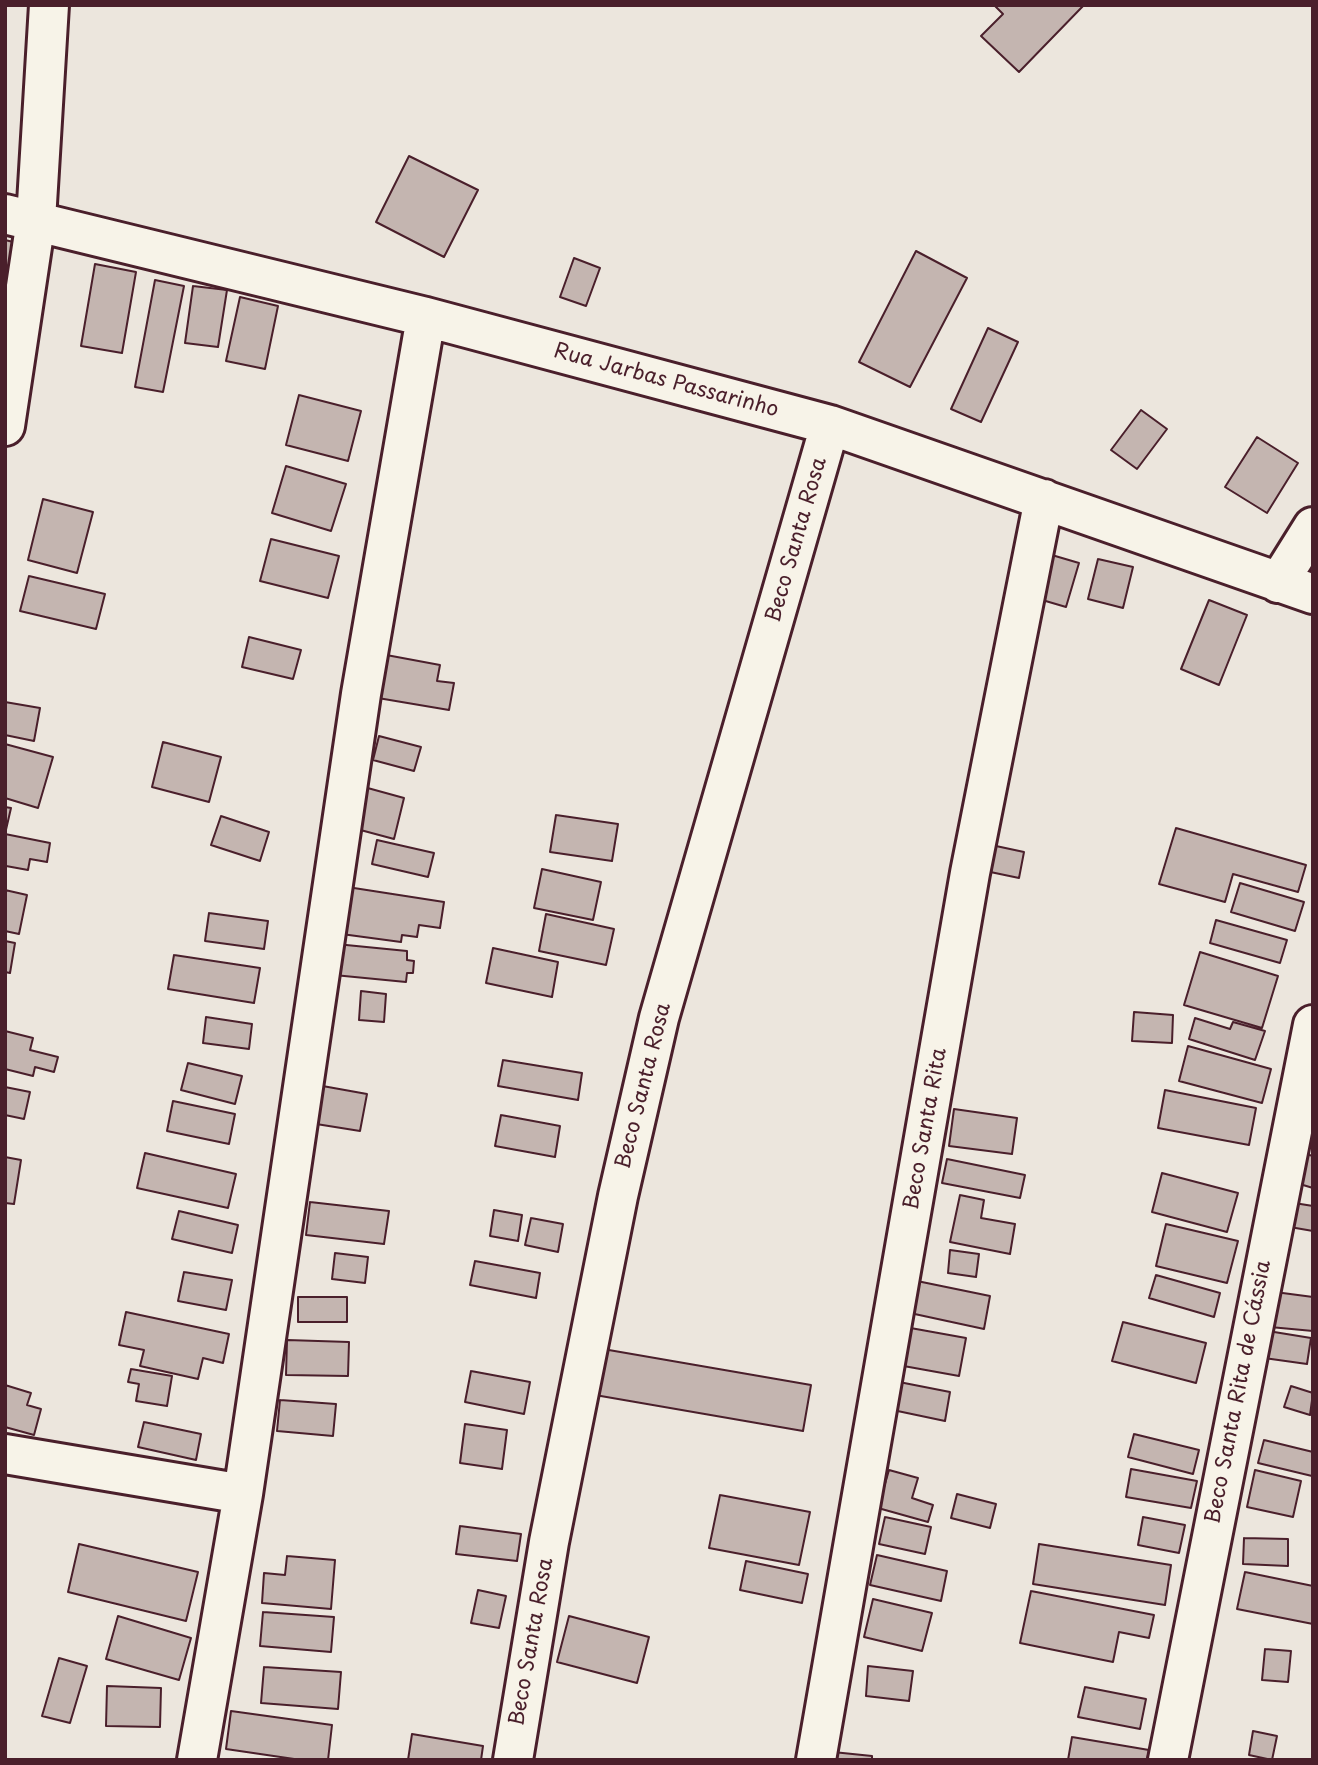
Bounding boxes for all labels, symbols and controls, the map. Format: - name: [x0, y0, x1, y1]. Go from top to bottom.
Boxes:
- street label: Rua Jarbas Passarinho: [551, 339, 781, 423]
- street label: Beco Santa Rosa: [761, 455, 833, 625]
- street label: Beco Santa Rosa: [611, 1000, 677, 1172]
- street label: Beco Santa Rita: [899, 1046, 953, 1212]
- street label: Beco Santa Rita de Cássia: [1201, 1258, 1277, 1526]
- street label: Beco Santa Rosa: [505, 1556, 559, 1728]

